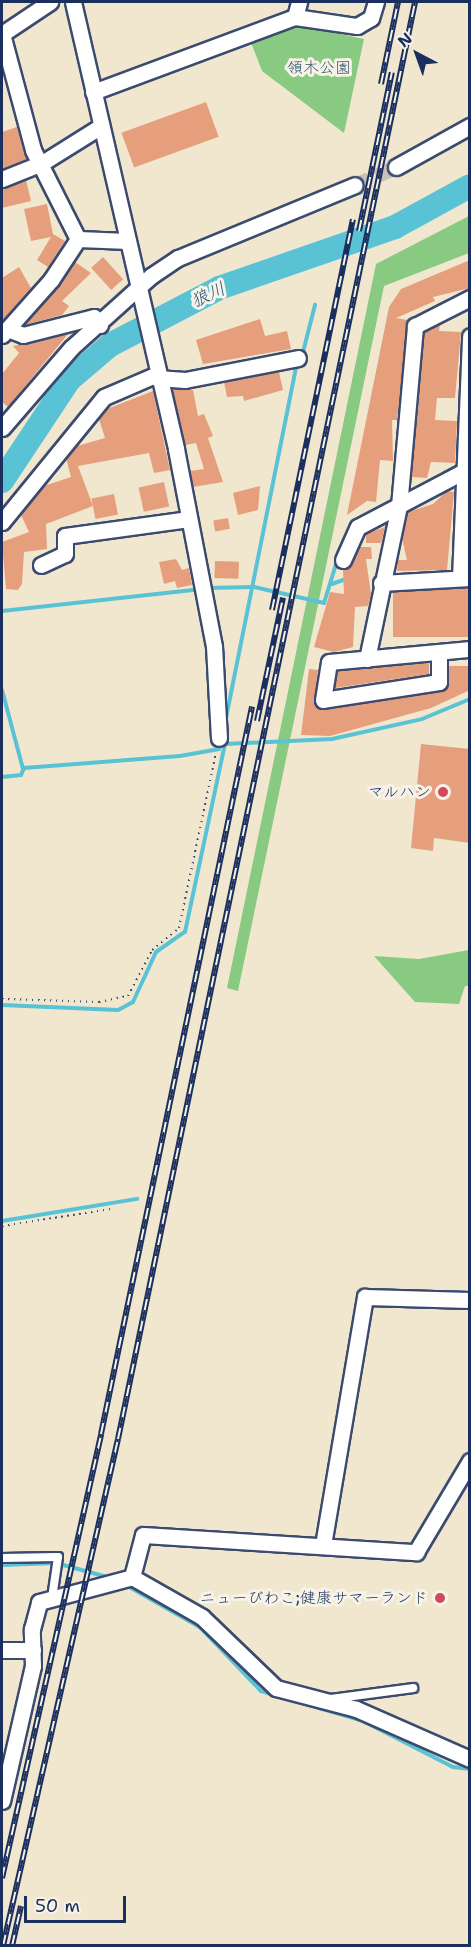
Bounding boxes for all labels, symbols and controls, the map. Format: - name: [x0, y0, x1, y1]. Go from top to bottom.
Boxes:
- north arrow: [387, 24, 447, 84]
- text: N: [393, 28, 417, 52]
- park label: 領木公園: [287, 58, 351, 78]
- water label: 狼川: [187, 278, 229, 312]
- place label: マルハン: [367, 782, 431, 802]
- marker: マルハン: [436, 785, 450, 799]
- place label: ニューびわこ;健康サマーランド: [200, 1588, 428, 1608]
- marker: ニューびわこ;健康サマーランド: [433, 1591, 447, 1605]
- scale bar: [27, 1884, 129, 1922]
- text: 50 m: [35, 1894, 80, 1918]

